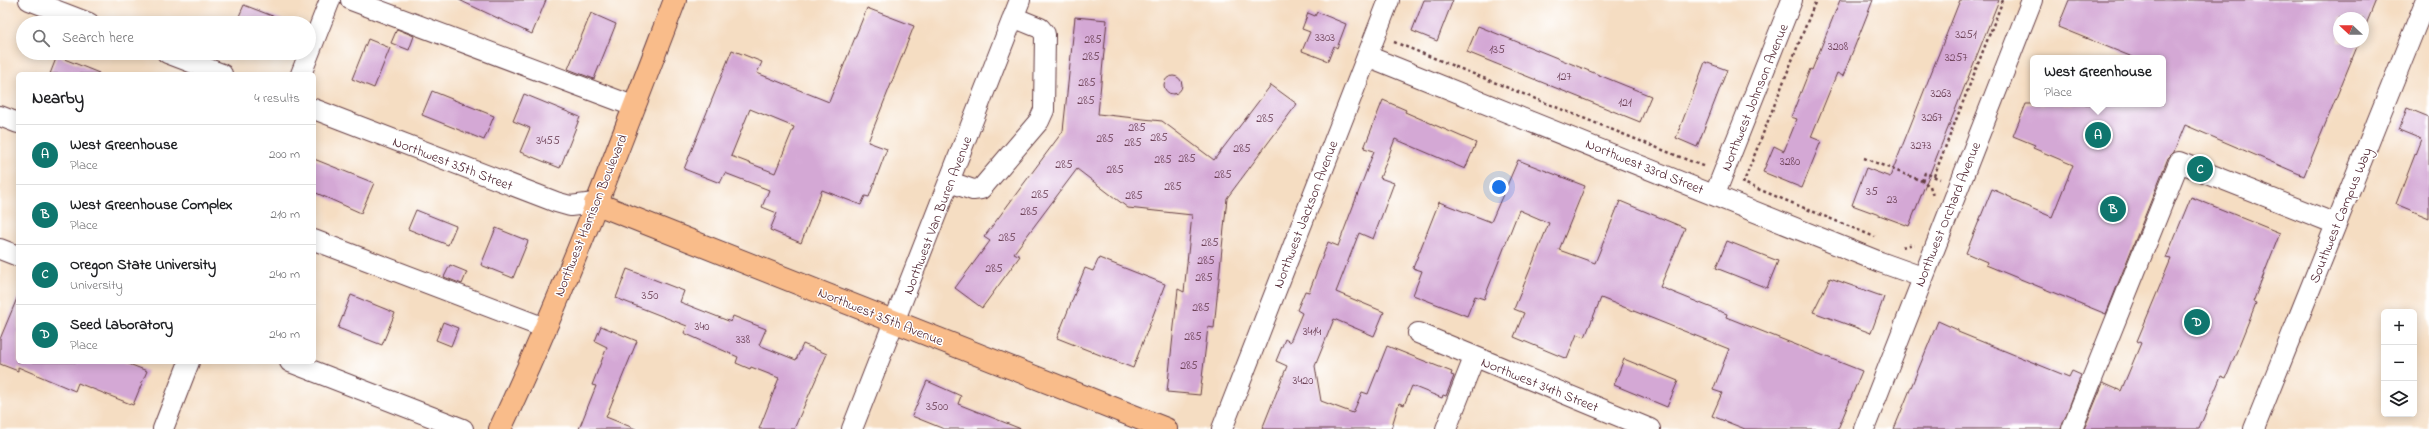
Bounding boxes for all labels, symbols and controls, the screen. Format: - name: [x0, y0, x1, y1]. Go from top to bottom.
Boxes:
- north arrow: [2333, 12, 2369, 48]
- search box: [16, 16, 316, 60]
- street label: Northwest Johnson Avenue: [1716, 20, 1795, 174]
- house number: 3251: [1955, 26, 1977, 44]
- icon: search: [30, 27, 52, 49]
- text: Search here: [62, 27, 134, 49]
- house number: 3303: [1315, 29, 1335, 47]
- house number: 285: [1084, 31, 1102, 49]
- house number: 3208: [1828, 38, 1849, 56]
- house number: 135: [1489, 41, 1505, 59]
- house number: 285: [1082, 48, 1100, 66]
- house number: 3257: [1945, 49, 1967, 67]
- popup: [2030, 55, 2166, 107]
- text: West Greenhouse: [2044, 61, 2152, 83]
- house number: 127: [1557, 68, 1571, 86]
- house number: 285: [1078, 74, 1096, 92]
- text: Place: [2044, 83, 2072, 102]
- house number: 3263: [1930, 85, 1952, 103]
- text: Nearby: [32, 86, 84, 111]
- text: 4 results: [254, 89, 300, 108]
- house number: 285: [1077, 92, 1095, 110]
- house number: 121: [1618, 94, 1632, 112]
- house number: 3267: [1921, 109, 1943, 127]
- house number: 285: [1256, 110, 1274, 128]
- house number: 285: [1128, 119, 1146, 137]
- pin: A: [2085, 120, 2111, 150]
- house number: 285: [1150, 129, 1168, 147]
- house number: 285: [1096, 130, 1114, 148]
- street label: Northwest Harrison Boulevard: [549, 131, 634, 300]
- street label: Northwest 35th Street: [389, 132, 516, 197]
- house number: 3455: [536, 132, 560, 150]
- street label: Northwest Van Buren Avenue: [898, 133, 979, 298]
- text: West Greenhouse: [70, 134, 177, 156]
- house number: 285: [1124, 134, 1142, 152]
- street label: Northwest 33rd Street: [1582, 134, 1707, 201]
- street label: Northwest Jackson Avenue: [1269, 137, 1345, 291]
- house number: 3273: [1911, 137, 1931, 155]
- street label: Northwest Orchard Avenue: [1910, 138, 1987, 290]
- house number: 285: [1233, 140, 1251, 158]
- street label: Southwest Campus Way: [2305, 144, 2379, 287]
- text: A: [41, 145, 49, 164]
- text: 200 m: [269, 145, 300, 164]
- house number: 285: [1178, 150, 1196, 168]
- house number: 285: [1154, 151, 1172, 169]
- house number: 3280: [1780, 153, 1800, 171]
- pin: C: [2187, 154, 2213, 184]
- text: Place: [70, 156, 98, 175]
- house number: 285: [1055, 156, 1073, 174]
- house number: 285: [1106, 161, 1124, 179]
- house number: 285: [1214, 166, 1232, 184]
- your location: [1489, 177, 1509, 197]
- house number: 285: [1164, 178, 1182, 196]
- house number: 35: [1866, 183, 1878, 201]
- house number: 285: [1031, 186, 1049, 204]
- house number: 285: [1125, 187, 1143, 205]
- house number: 23: [1887, 191, 1898, 209]
- text: West Greenhouse Complex: [70, 194, 233, 216]
- pin: B: [2100, 194, 2126, 224]
- house number: 285: [1020, 203, 1038, 221]
- text: B: [41, 205, 49, 224]
- text: 210 m: [270, 205, 300, 224]
- text: Place: [70, 216, 98, 235]
- house number: 285: [998, 229, 1016, 247]
- house number: 285: [1201, 234, 1219, 252]
- house number: 285: [1197, 252, 1215, 270]
- text: Oregon State University: [70, 254, 216, 276]
- house number: 285: [985, 260, 1003, 278]
- text: C: [41, 265, 49, 284]
- text: 240 m: [269, 265, 300, 284]
- house number: 285: [1195, 269, 1213, 287]
- text: University: [70, 276, 123, 295]
- street label: Northwest 35th Avenue: [815, 283, 947, 352]
- house number: 350: [641, 287, 659, 305]
- house number: 285: [1192, 299, 1210, 317]
- pin: D: [2184, 307, 2210, 337]
- map controls: [2381, 309, 2417, 417]
- button: +: [2381, 309, 2417, 345]
- text: Seed Laboratory: [70, 314, 173, 336]
- house number: 340: [694, 318, 710, 336]
- house number: 3414: [1303, 323, 1321, 341]
- text: D: [40, 325, 50, 344]
- text: 240 m: [269, 325, 300, 344]
- house number: 285: [1184, 328, 1202, 346]
- house number: 338: [736, 331, 751, 349]
- text: Place: [70, 336, 98, 355]
- button: −: [2381, 345, 2417, 381]
- street label: Northwest 34th Street: [1478, 352, 1602, 419]
- house number: 285: [1180, 357, 1198, 375]
- house number: 3420: [1292, 372, 1314, 390]
- button: layers: [2381, 381, 2417, 417]
- house number: 3500: [926, 398, 948, 416]

